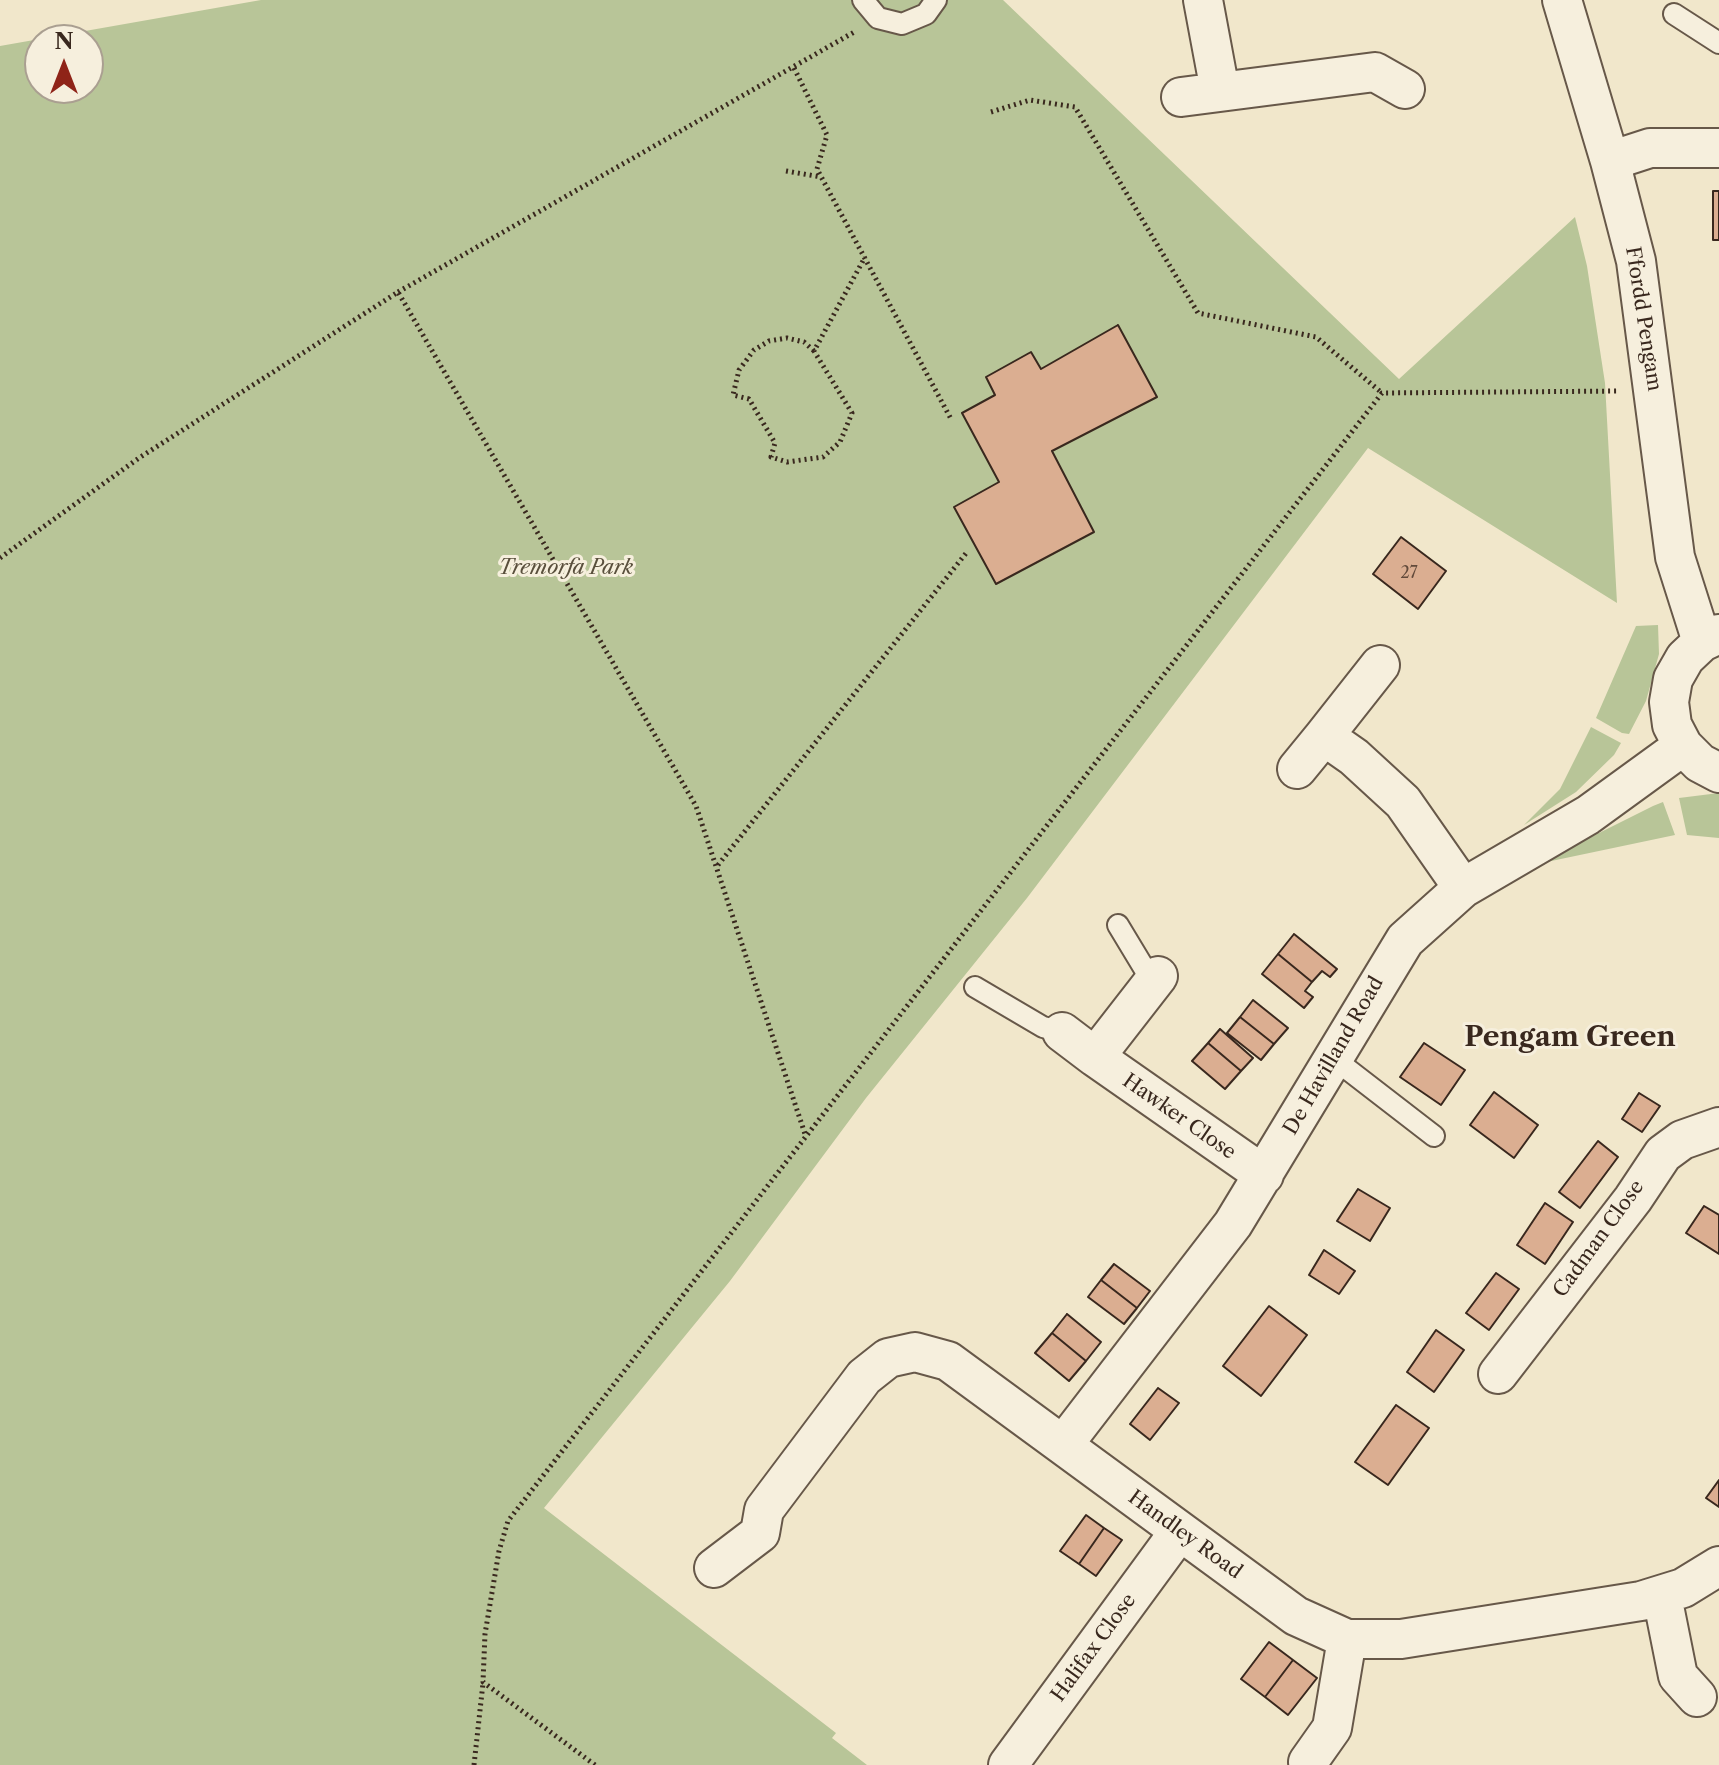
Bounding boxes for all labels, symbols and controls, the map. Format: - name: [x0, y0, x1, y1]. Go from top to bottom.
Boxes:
- north arrow: [24, 24, 104, 104]
- text: N: [54, 28, 74, 55]
- street label: Ffordd Pengam: [1620, 245, 1666, 393]
- park label: Tremorfa Park: [499, 556, 633, 580]
- house number: 27: [1400, 563, 1418, 583]
- street label: De Havilland Road: [1279, 973, 1389, 1139]
- district label: Pengam Green: [1464, 1021, 1676, 1055]
- street label: Hawker Close: [1118, 1069, 1240, 1165]
- street label: Cadman Close: [1549, 1176, 1649, 1302]
- street label: Handley Road: [1123, 1486, 1247, 1584]
- street label: Halifax Close: [1047, 1589, 1141, 1707]

